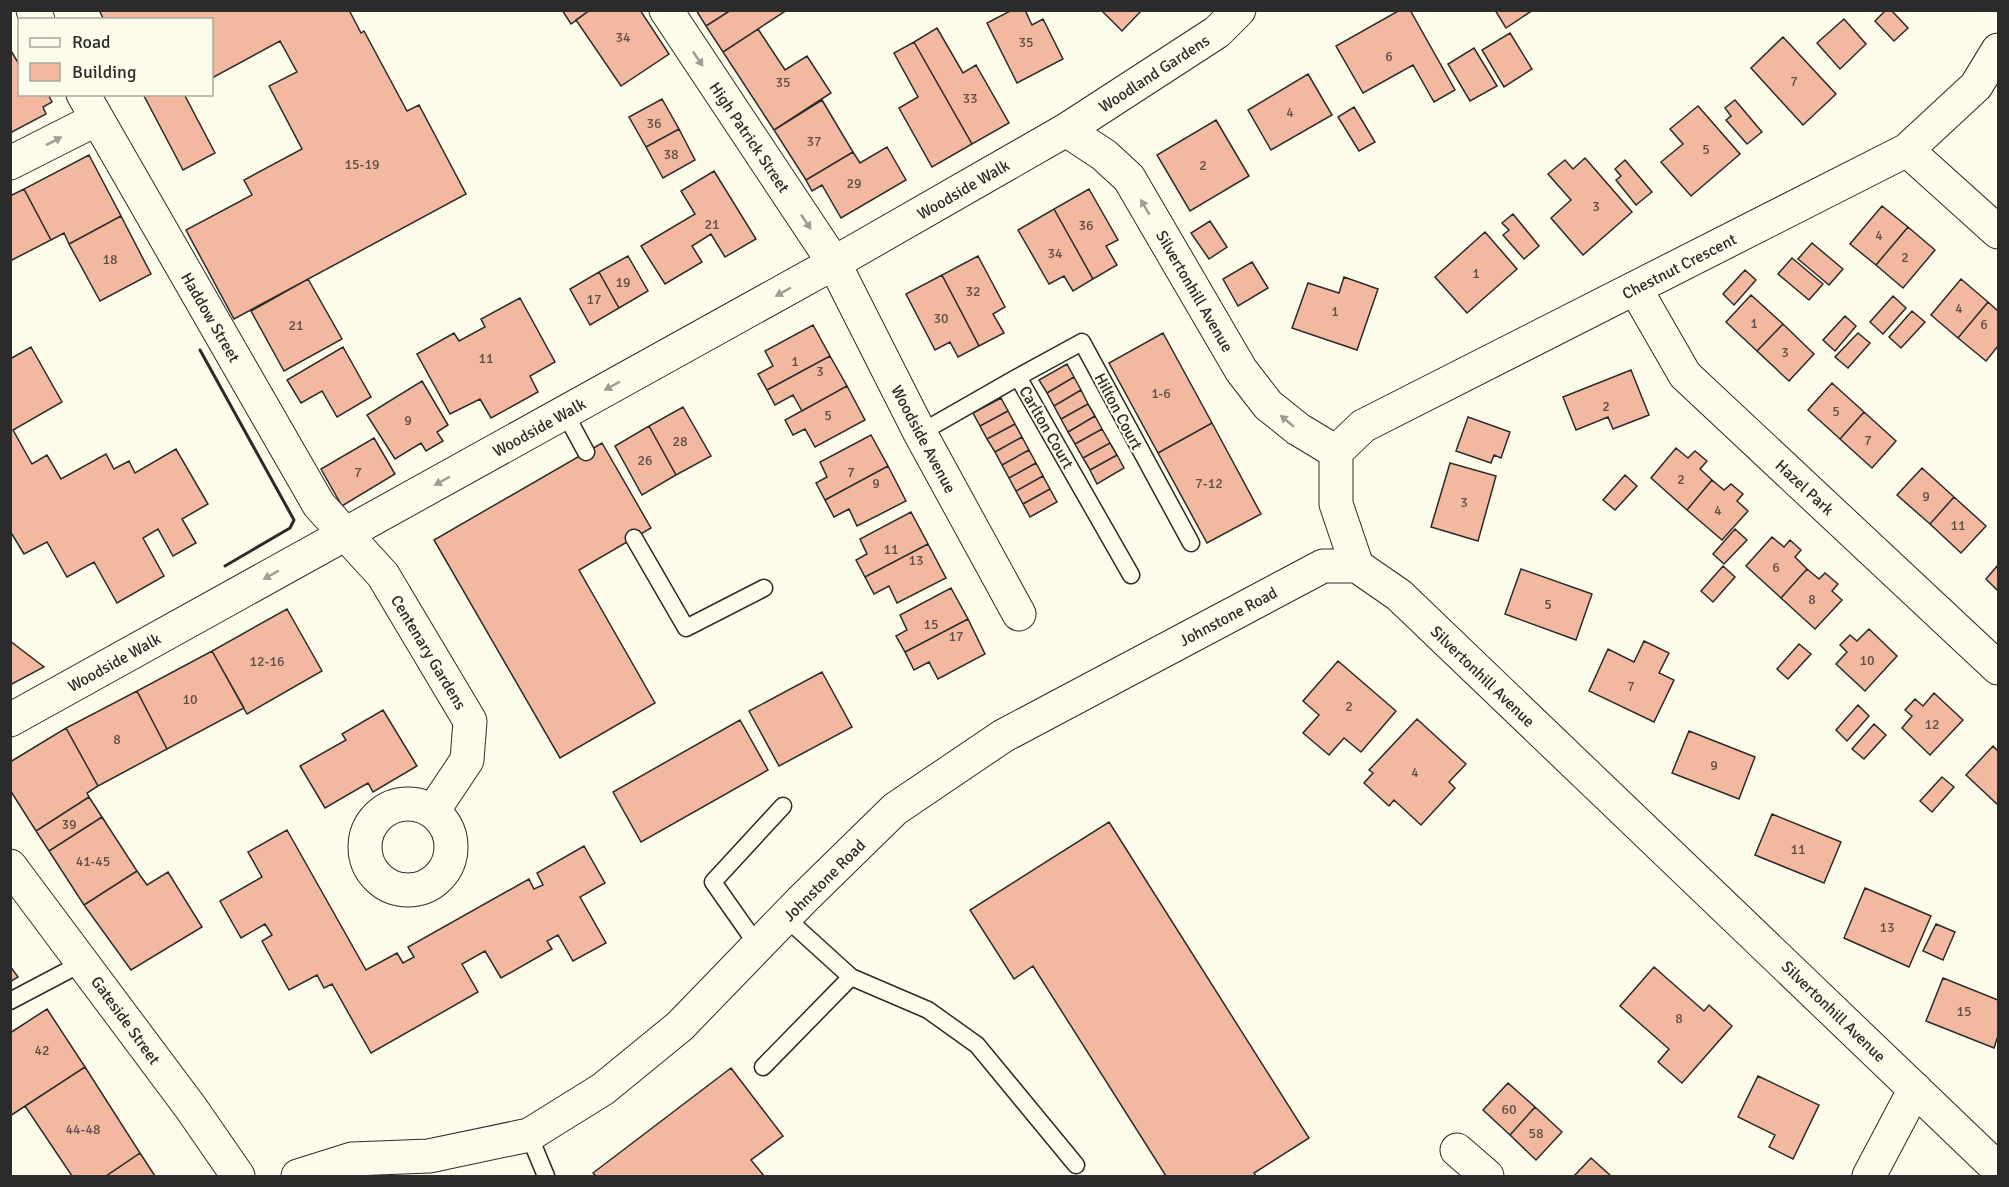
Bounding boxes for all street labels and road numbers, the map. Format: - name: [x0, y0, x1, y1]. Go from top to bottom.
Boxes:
- street label: Woodland Gardens: [1095, 31, 1214, 117]
- street label: High Patrick Street: [705, 78, 794, 197]
- street label: Woodside Walk: [914, 155, 1013, 224]
- street label: Silvertonhill Avenue: [1151, 227, 1237, 356]
- street label: Chestnut Crescent: [1619, 229, 1740, 304]
- street label: Haddow Street: [176, 269, 244, 366]
- street label: Hilton Court: [1090, 370, 1147, 454]
- street label: Woodside Avenue: [886, 382, 960, 497]
- street label: Carlton Court: [1014, 382, 1078, 473]
- street label: Woodside Walk: [489, 394, 590, 462]
- street label: Hazel Park: [1771, 456, 1838, 520]
- street label: Johnstone Road: [1176, 583, 1281, 651]
- street label: Centenary Gardens: [386, 592, 470, 713]
- street label: Silvertonhill Avenue: [1426, 622, 1539, 732]
- street label: Woodside Walk: [64, 629, 165, 697]
- street label: Johnstone Road: [779, 835, 870, 926]
- street label: Silvertonhill Avenue: [1777, 957, 1890, 1067]
- street label: Gateside Street: [86, 972, 164, 1069]

